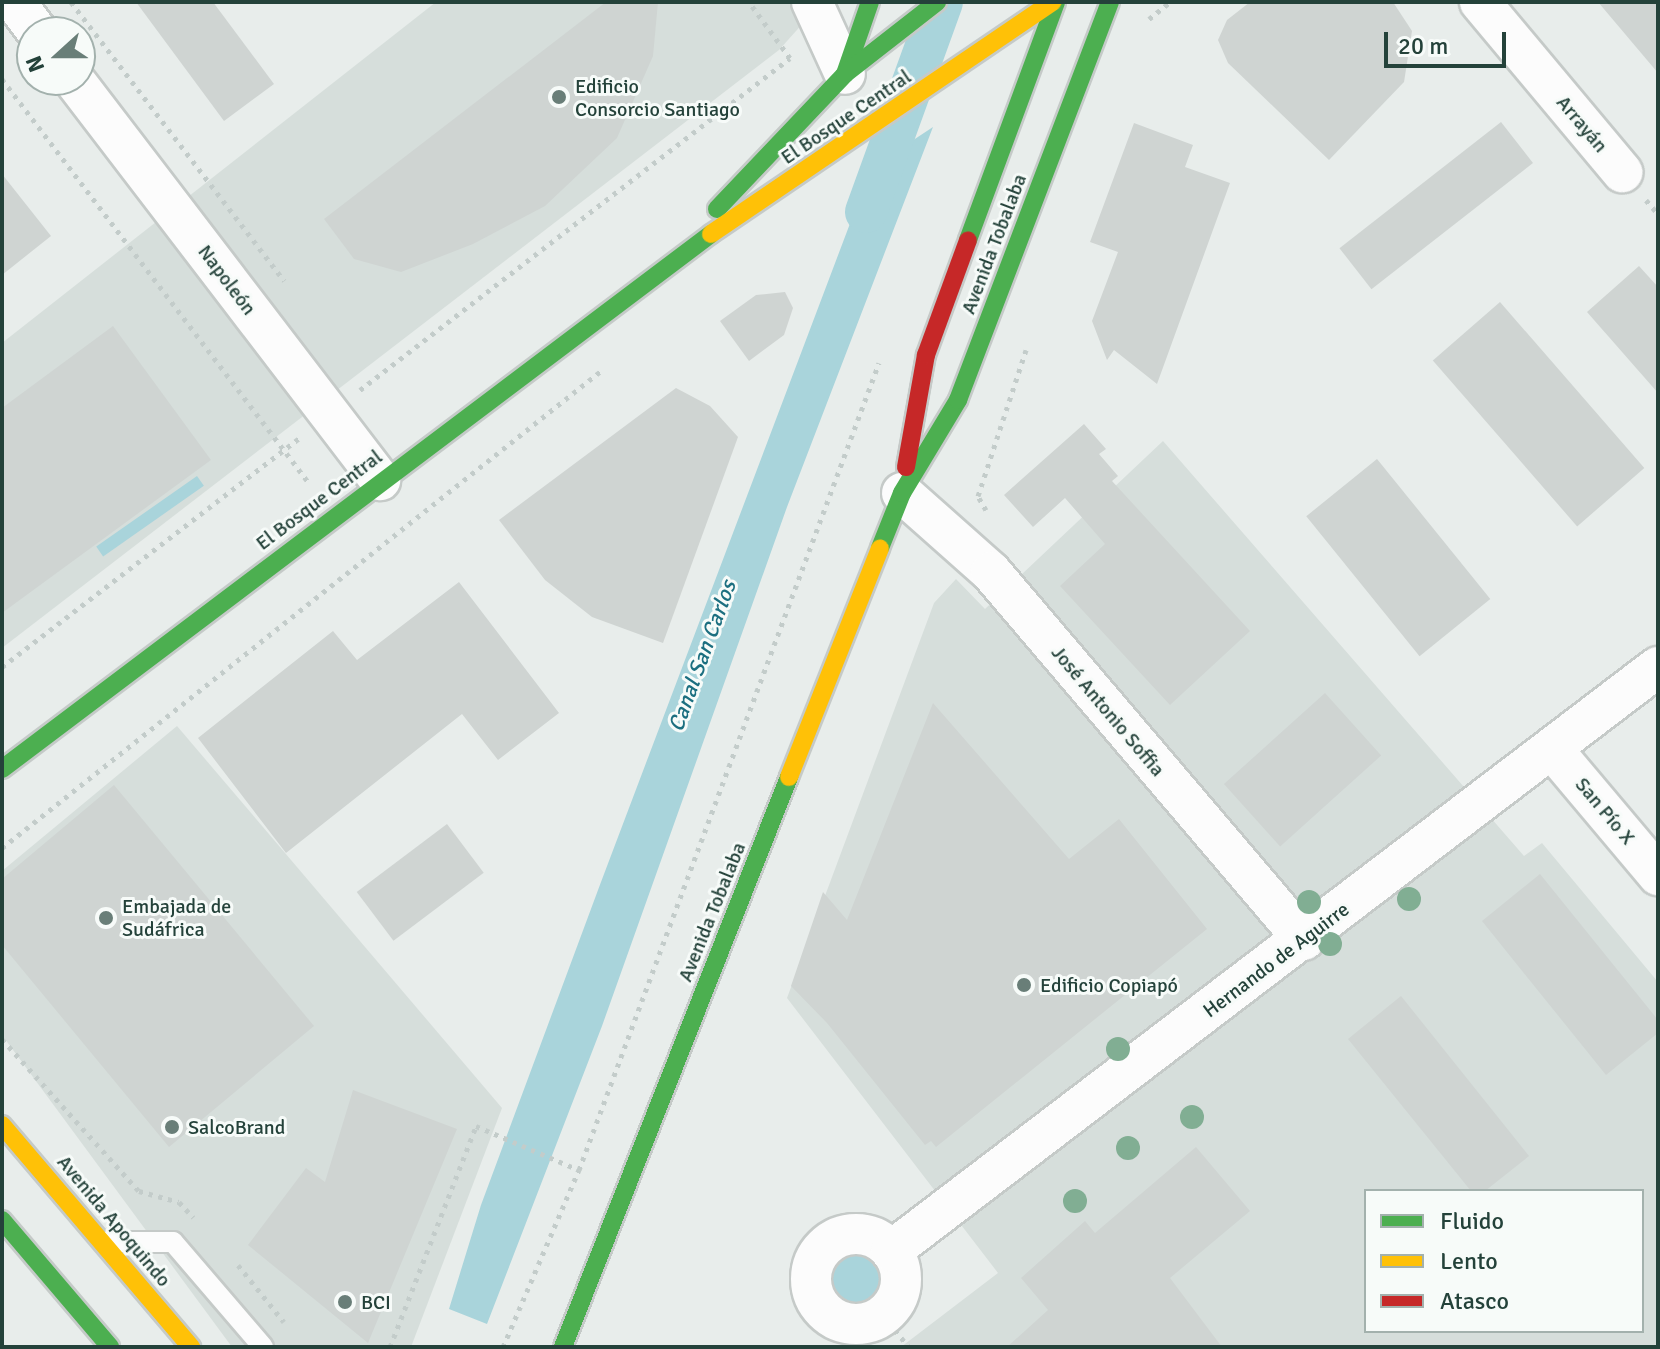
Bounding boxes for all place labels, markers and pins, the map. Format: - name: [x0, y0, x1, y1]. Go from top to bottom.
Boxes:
- place label: Edificio Consorcio Santiago: [575, 74, 740, 121]
- marker: Edificio Consorcio Santiago: [550, 88, 568, 106]
- place label: Embajada de Sudáfrica: [122, 894, 231, 941]
- marker: Embajada de Sudáfrica: [97, 909, 115, 927]
- place label: Edificio Copiapó: [1040, 973, 1178, 997]
- marker: Edificio Copiapó: [1015, 976, 1033, 994]
- place label: SalcoBrand: [188, 1115, 285, 1139]
- marker: SalcoBrand: [163, 1118, 181, 1136]
- place label: BCI: [361, 1290, 391, 1314]
- marker: BCI: [336, 1293, 354, 1311]

